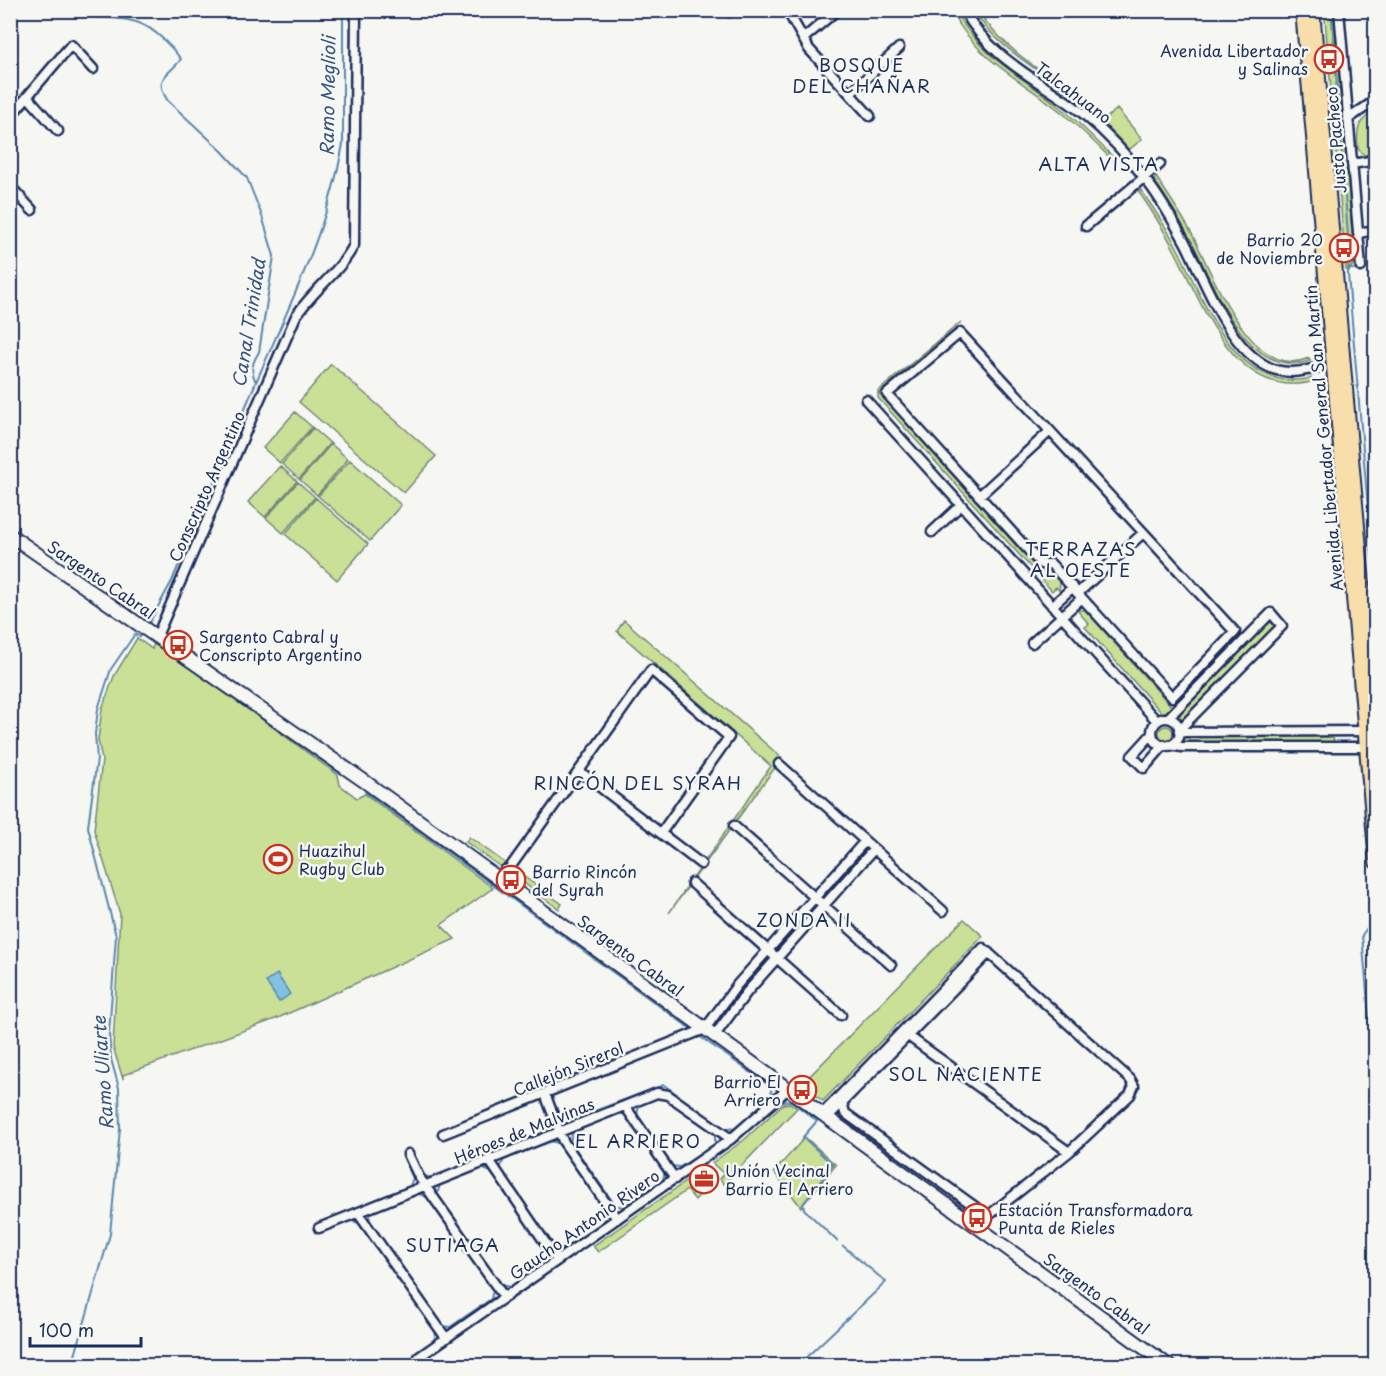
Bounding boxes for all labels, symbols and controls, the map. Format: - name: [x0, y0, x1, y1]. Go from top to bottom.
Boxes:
- water label: Ramo Meglioli: [312, 33, 342, 156]
- place label: Avenida Libertador y Salinas: [1160, 38, 1309, 80]
- bus stop icon: Avenida Libertador y Salinas: [1313, 43, 1345, 75]
- district label: BOSQUE DEL CHAÑAR: [792, 51, 932, 99]
- street label: Talcahuano: [1031, 55, 1117, 129]
- street label: Justo Pacheco: [1318, 86, 1352, 194]
- district label: ALTA VISTA: [1038, 150, 1160, 177]
- place label: Barrio 20 de Noviembre: [1216, 227, 1323, 269]
- bus stop icon: Barrio 20 de Noviembre: [1328, 232, 1360, 264]
- water label: Canal Trinidad: [225, 255, 272, 389]
- street label: Avenida Libertador General San Martín: [1298, 284, 1348, 592]
- street label: Conscripto Argentino: [162, 407, 250, 565]
- street label: Sargento Cabral: [43, 534, 161, 624]
- district label: TERRAZAS AL OESTE: [1025, 535, 1137, 583]
- place label: Sargento Cabral y Conscripto Argentino: [199, 624, 362, 666]
- bus stop icon: Sargento Cabral y Conscripto Argentino: [162, 629, 194, 661]
- district label: RINCÓN DEL SYRAH: [533, 769, 743, 796]
- place label: Huazihul Rugby Club: [299, 838, 385, 880]
- sports icon: Huazihul Rugby Club: [262, 843, 294, 875]
- place label: Barrio Rincón del Syrah: [532, 859, 637, 901]
- bus stop icon: Barrio Rincón del Syrah: [495, 864, 527, 896]
- district label: ZONDA II: [756, 906, 852, 933]
- street label: Sargento Cabral: [573, 908, 689, 1002]
- water label: Ramo Uliarte: [84, 1014, 119, 1131]
- street label: Callejón Sirerol: [509, 1035, 627, 1101]
- district label: SOL NACIENTE: [888, 1060, 1044, 1087]
- place label: Barrio El Arriero: [713, 1069, 781, 1111]
- bus stop icon: Barrio El Arriero: [786, 1074, 818, 1106]
- street label: Héroes de Malvinas: [450, 1091, 598, 1169]
- district label: EL ARRIERO: [575, 1127, 701, 1154]
- place label: Unión Vecinal Barrio El Arriero: [725, 1158, 854, 1200]
- street label: Gaucho Antonio Rivero: [504, 1163, 664, 1285]
- office icon: Unión Vecinal Barrio El Arriero: [688, 1163, 720, 1195]
- place label: Estación Transformadora Punta de Rieles: [998, 1197, 1193, 1239]
- bus stop icon: Estación Transformadora Punta de Rieles: [961, 1202, 993, 1234]
- district label: SUTIAGA: [406, 1231, 500, 1258]
- street label: Sargento Cabral: [1039, 1246, 1155, 1340]
- scale bar: [30, 1310, 141, 1348]
- text: 100 m: [39, 1316, 94, 1343]

